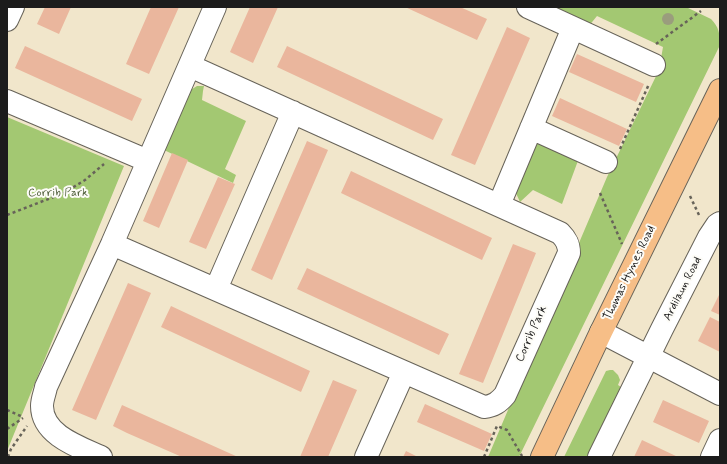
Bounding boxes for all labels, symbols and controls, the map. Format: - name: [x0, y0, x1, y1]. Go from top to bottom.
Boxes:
- park label: Corrib Park: [28, 186, 88, 200]
- street label: Thomas Hynes Road: [601, 223, 659, 323]
- street label: Ardilaun Road: [661, 255, 705, 323]
- street label: Corrib Park: [513, 304, 551, 364]

